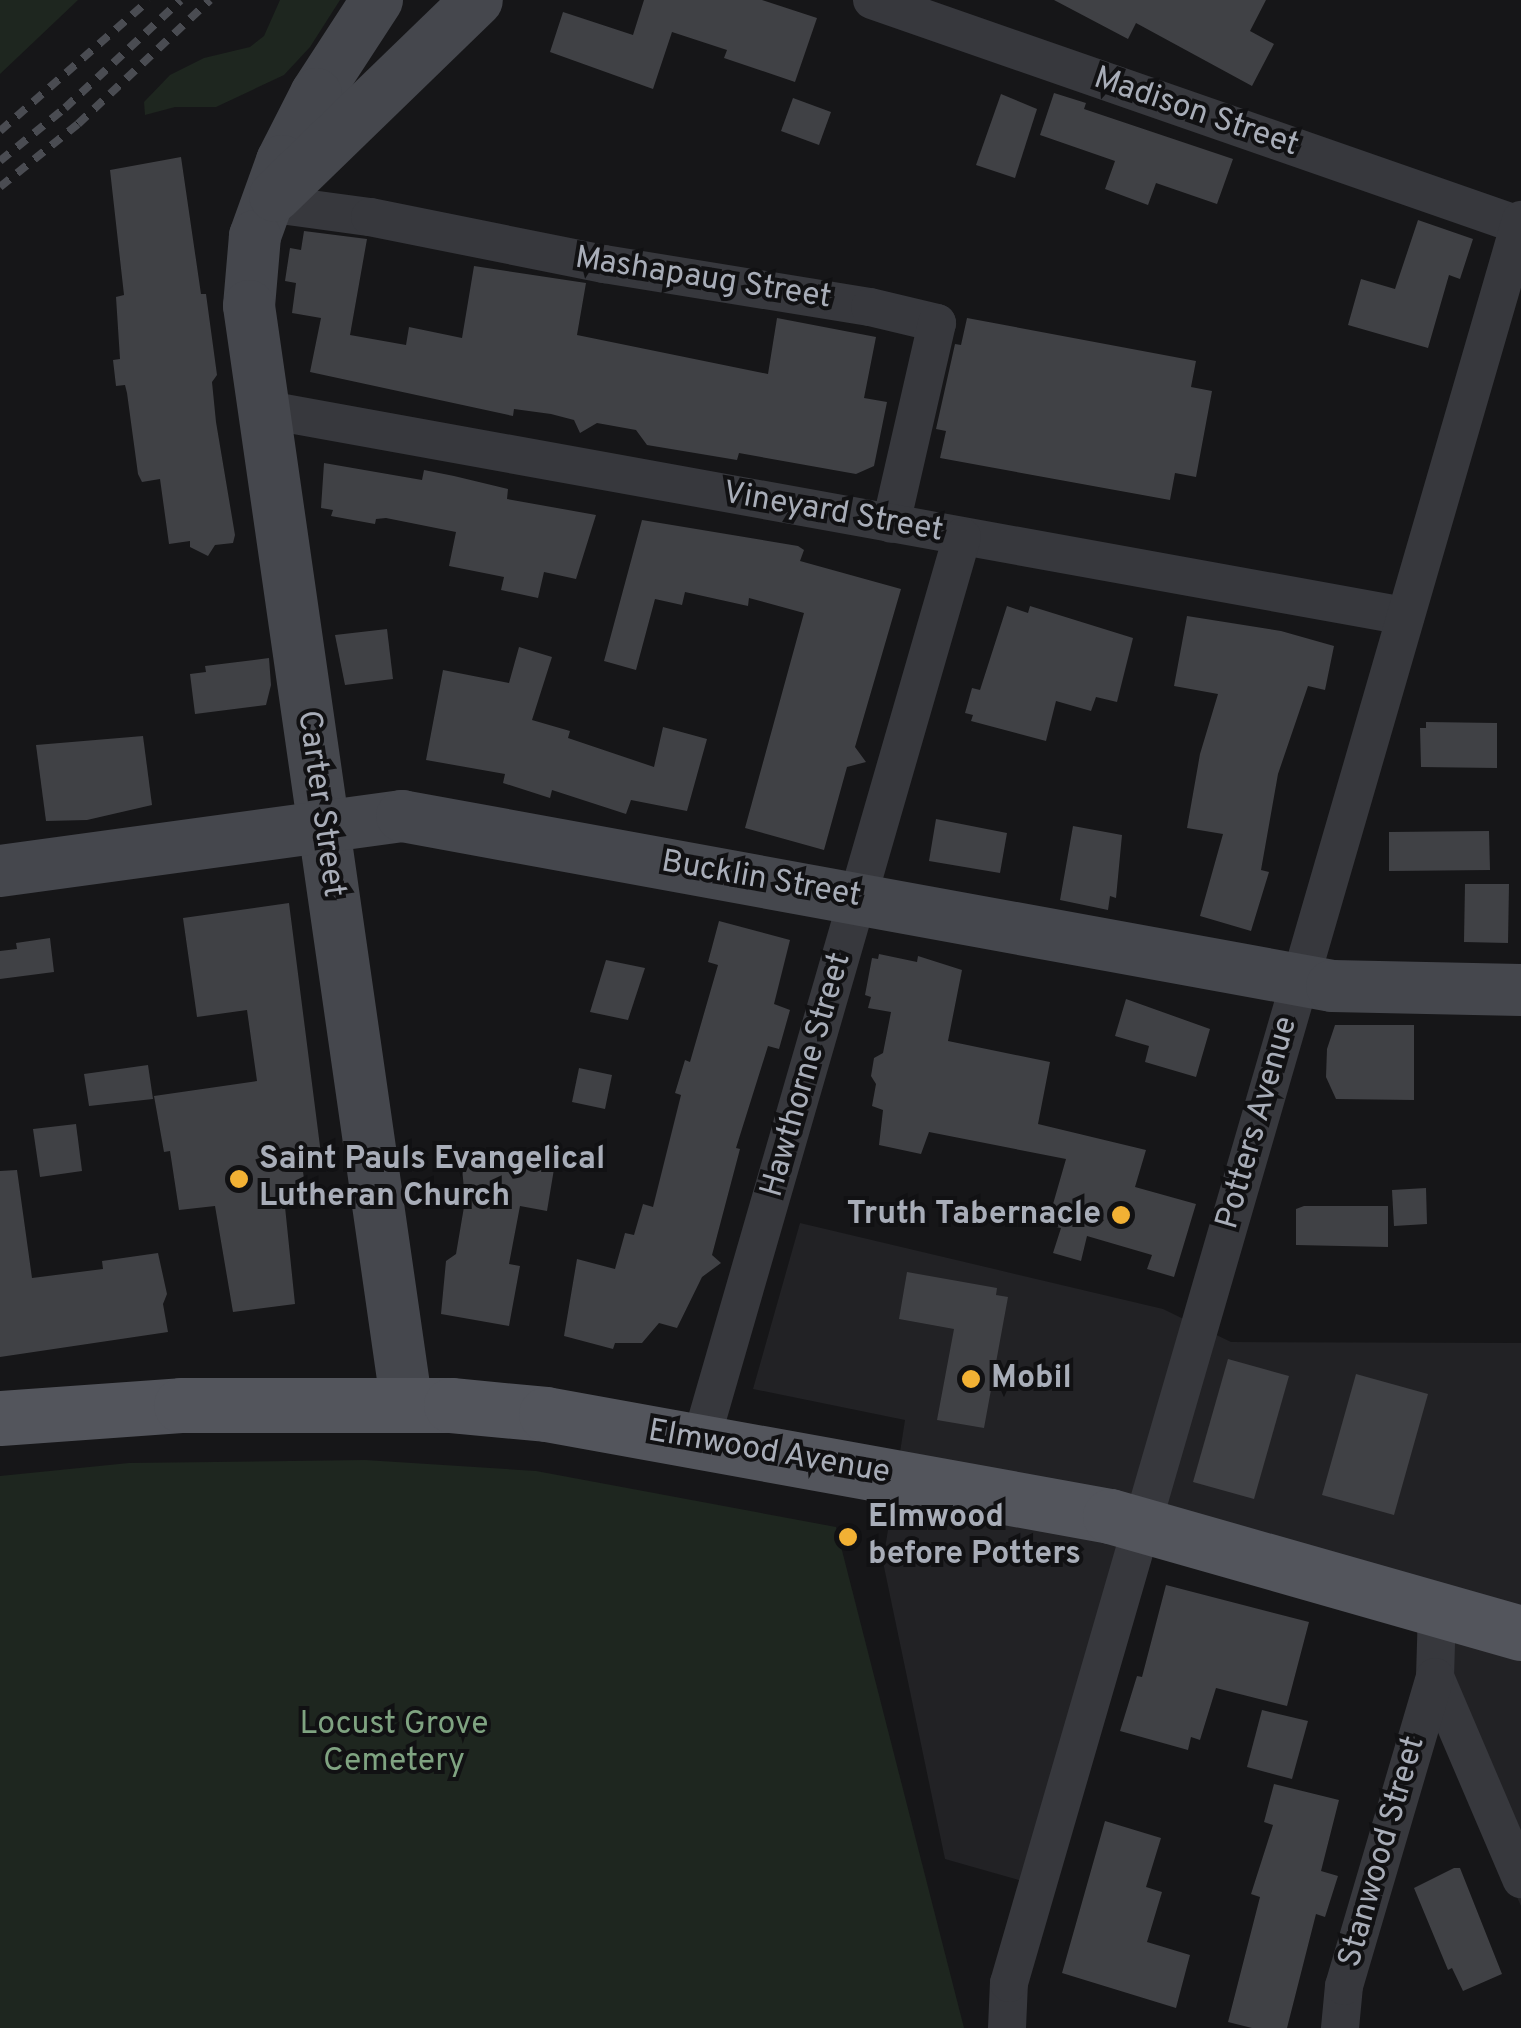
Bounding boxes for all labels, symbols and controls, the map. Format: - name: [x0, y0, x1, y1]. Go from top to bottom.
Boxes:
- street label: Madison Street: [1088, 60, 1304, 166]
- street label: Mashapaug Street: [572, 240, 834, 318]
- street label: Vineyard Street: [720, 475, 946, 551]
- street label: Carter Street: [288, 708, 352, 900]
- street label: Bucklin Street: [658, 844, 864, 916]
- street label: Hawthorne Street: [754, 948, 860, 1202]
- street label: Potters Avenue: [1209, 1012, 1307, 1234]
- place label: Saint Pauls Evangelical Lutheran Church: [259, 1142, 605, 1217]
- marker: Saint Pauls Evangelical Lutheran Church: [228, 1168, 250, 1190]
- place label: Truth Tabernacle: [847, 1196, 1101, 1234]
- marker: Truth Tabernacle: [1110, 1204, 1132, 1226]
- place label: Mobil: [991, 1360, 1072, 1398]
- marker: Mobil: [960, 1368, 982, 1390]
- street label: Elmwood Avenue: [644, 1413, 894, 1493]
- place label: Elmwood before Potters: [868, 1500, 1081, 1575]
- marker: Elmwood before Potters: [837, 1526, 859, 1548]
- park label: Locust Grove Cemetery: [299, 1707, 489, 1782]
- street label: Stanwood Street: [1332, 1732, 1434, 1972]

